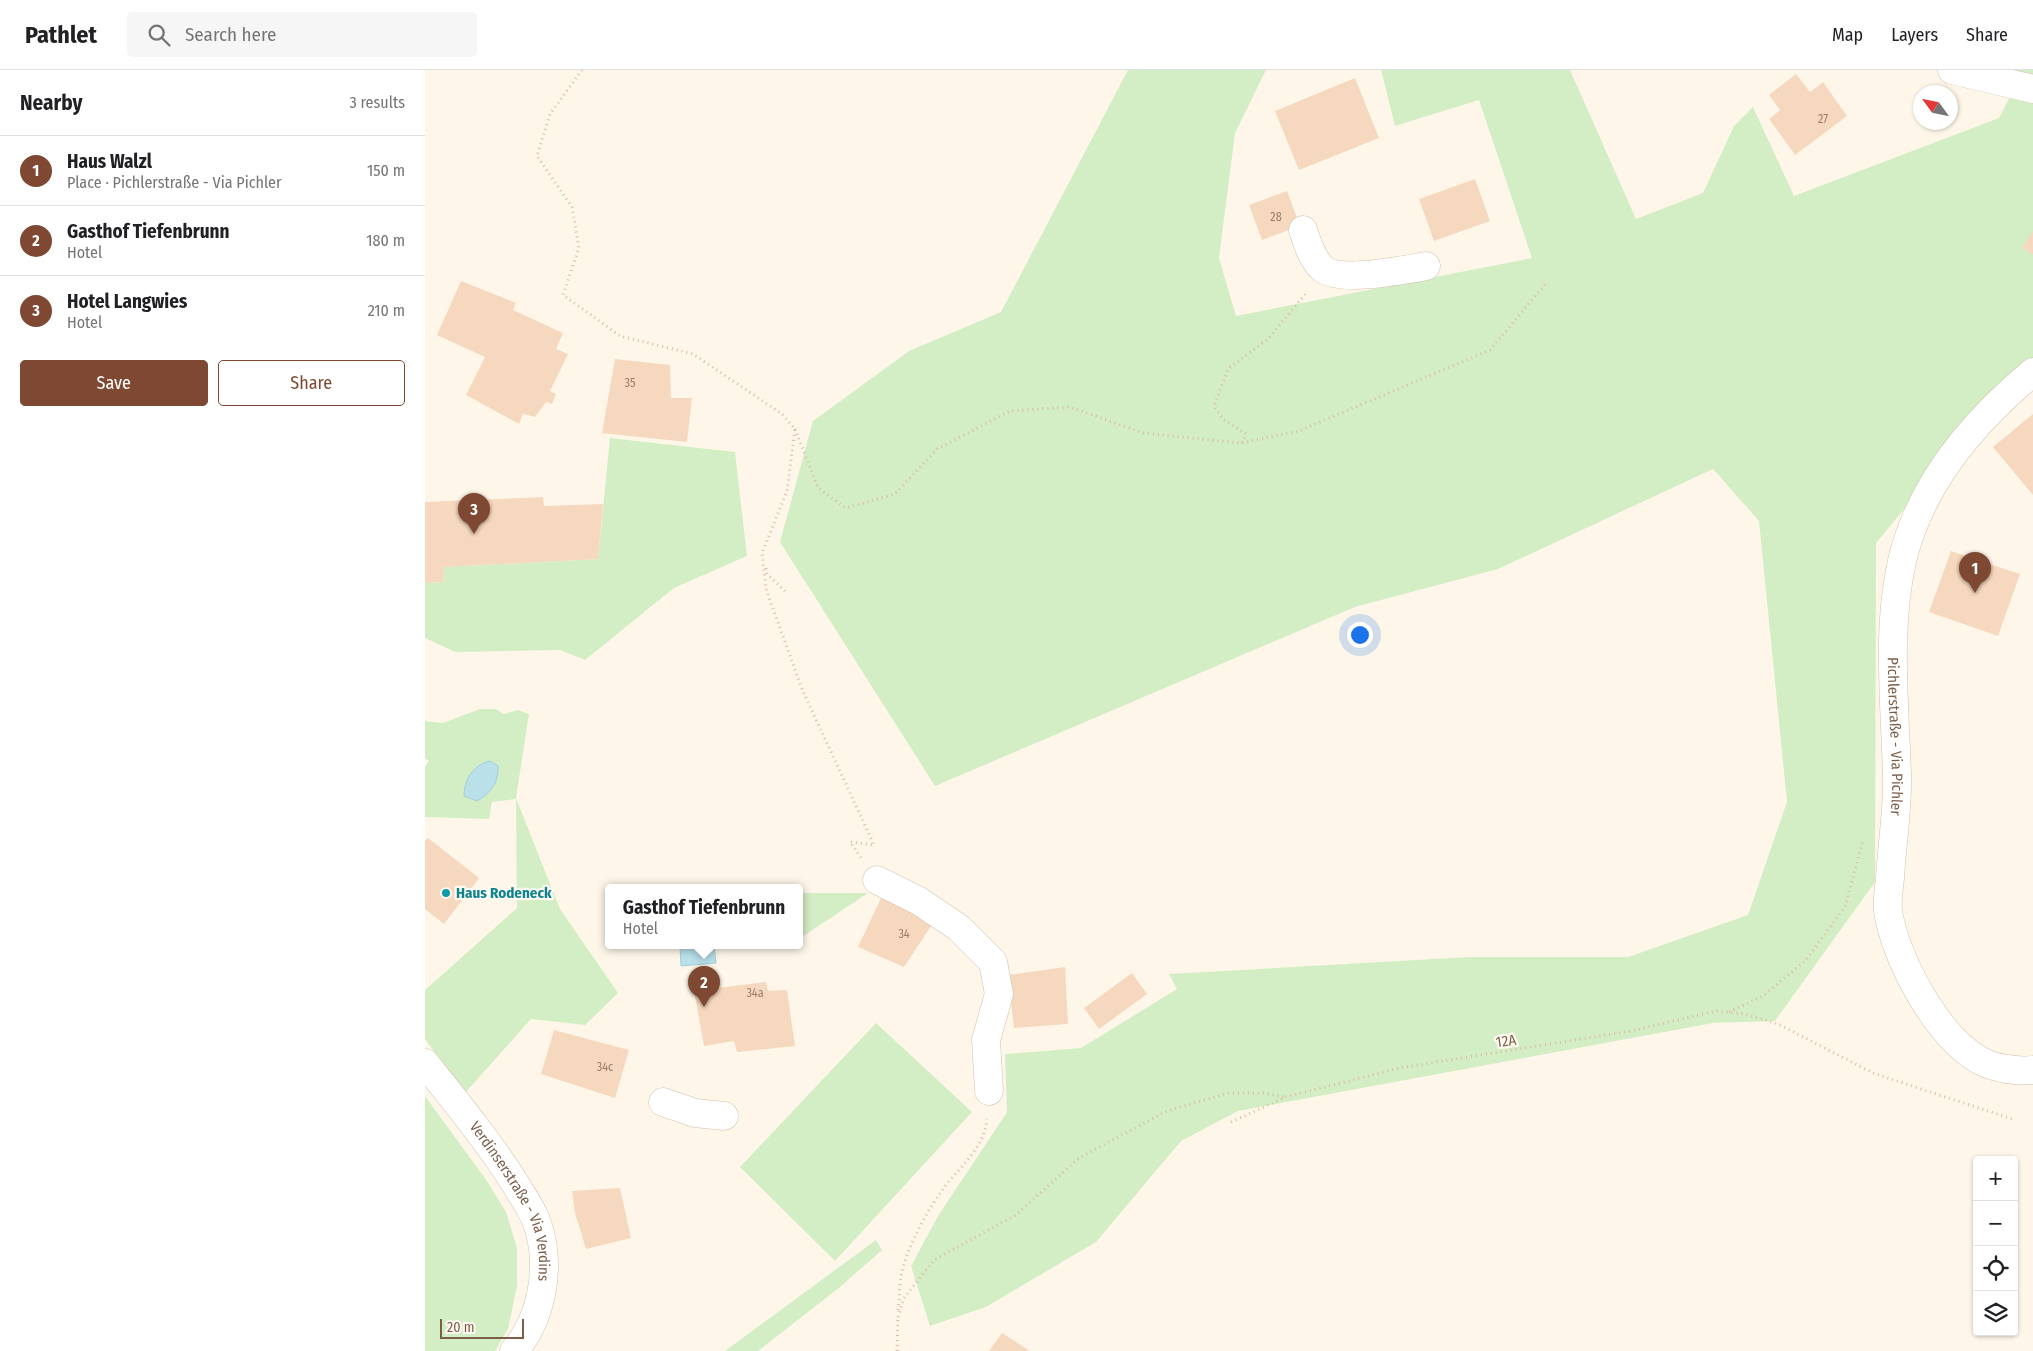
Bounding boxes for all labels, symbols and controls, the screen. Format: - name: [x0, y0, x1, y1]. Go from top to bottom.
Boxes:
- search box: [127, 12, 477, 57]
- text: Pathlet: [25, 21, 97, 49]
- icon: search: [145, 21, 173, 49]
- text: Search here: [185, 23, 276, 46]
- text: Map: [1832, 24, 1863, 46]
- text: Layers: [1891, 24, 1938, 46]
- text: Share: [1966, 24, 2008, 46]
- north arrow: [1913, 85, 1958, 130]
- text: Nearby: [20, 90, 82, 116]
- text: 3 results: [349, 93, 405, 112]
- house number: 27: [1818, 112, 1828, 126]
- text: Haus Walzl: [67, 150, 152, 173]
- text: 1: [33, 161, 39, 180]
- text: 150 m: [367, 161, 405, 180]
- text: Place · Pichlerstraße - Via Pichler: [67, 173, 282, 192]
- house number: 28: [1270, 210, 1282, 224]
- text: Gasthof Tiefenbrunn: [67, 220, 229, 243]
- text: 2: [32, 231, 40, 250]
- text: 180 m: [366, 231, 405, 250]
- text: Hotel: [67, 243, 102, 262]
- text: Hotel Langwies: [67, 290, 187, 313]
- text: 3: [32, 301, 40, 320]
- text: 210 m: [368, 301, 405, 320]
- text: Hotel: [67, 313, 102, 332]
- button: Save: [20, 360, 208, 406]
- button: Share: [218, 360, 405, 406]
- house number: 35: [625, 376, 636, 390]
- pin: 3: [458, 493, 490, 534]
- pin: 1: [1959, 552, 1991, 593]
- your location: [1347, 622, 1373, 648]
- street label: Pichlerstraße - Via Pichler: [1884, 657, 1906, 817]
- place label: Haus Rodeneck: [456, 884, 552, 902]
- popup: [605, 884, 803, 949]
- marker: Haus Rodeneck: [440, 887, 452, 899]
- text: Gasthof Tiefenbrunn: [623, 896, 785, 919]
- text: Hotel: [623, 919, 658, 938]
- house number: 34: [898, 927, 910, 941]
- pin: 2: [688, 966, 720, 1007]
- house number: 34a: [746, 986, 764, 1000]
- street label: 12A: [1495, 1031, 1517, 1051]
- house number: 34c: [597, 1060, 613, 1074]
- street label: Verdinserstraße - Via Verdins: [466, 1118, 553, 1282]
- map controls: [1973, 1156, 2018, 1336]
- button: +: [1973, 1156, 2018, 1201]
- button: −: [1973, 1201, 2018, 1246]
- button: locate: [1973, 1246, 2018, 1291]
- button: layers: [1973, 1291, 2018, 1336]
- scale bar: [440, 1316, 524, 1339]
- text: 20 m: [447, 1319, 475, 1336]

